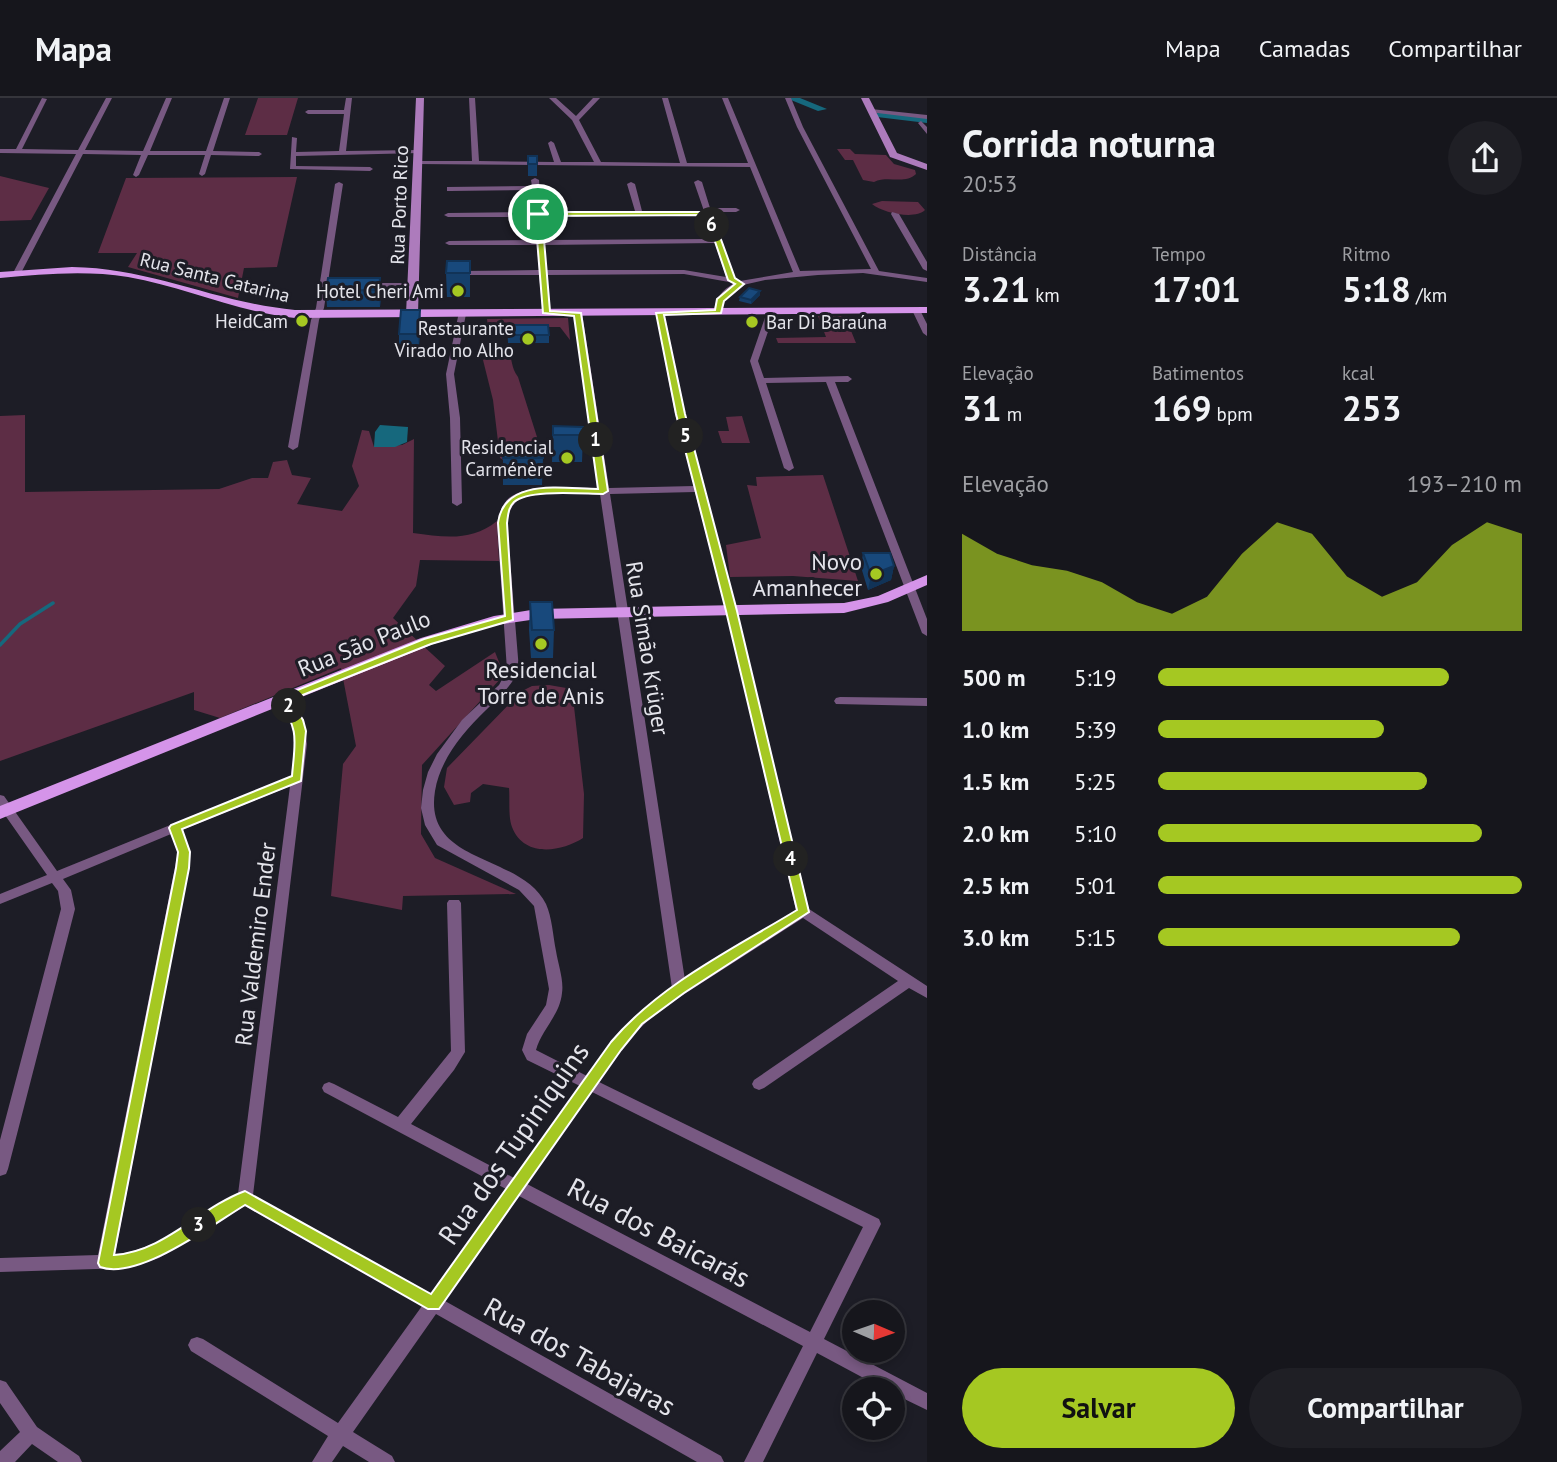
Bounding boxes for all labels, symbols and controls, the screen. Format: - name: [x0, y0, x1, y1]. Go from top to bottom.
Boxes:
- text: Mapa: [35, 27, 112, 70]
- text: Mapa: [1165, 33, 1221, 64]
- text: Camadas: [1259, 33, 1350, 64]
- text: Compartilhar: [1388, 33, 1522, 64]
- text: Corrida noturna: [962, 118, 1216, 167]
- button: share: [1448, 121, 1522, 195]
- street label: Rua Porto Rico: [385, 145, 413, 265]
- text: 20:53: [962, 169, 1017, 198]
- pin: [508, 184, 568, 244]
- icon: arrive: [519, 195, 557, 233]
- pin: 6: [694, 208, 730, 242]
- text: 6: [706, 212, 717, 236]
- text: Distância: [962, 242, 1037, 266]
- text: Tempo: [1152, 242, 1206, 266]
- text: Ritmo: [1342, 242, 1390, 266]
- street label: Rua Santa Catarina: [137, 247, 293, 307]
- text: 3.21: [962, 266, 1030, 312]
- text: 17:01: [1152, 266, 1241, 312]
- text: 5:18: [1342, 266, 1411, 312]
- place label: Hotel Cheri Ami: [316, 279, 444, 303]
- marker: Hotel Cheri Ami: [450, 283, 466, 299]
- text: km: [1030, 283, 1060, 307]
- text: /km: [1411, 283, 1447, 307]
- place label: HeidCam: [215, 309, 288, 333]
- place label: Bar Di Baraúna: [766, 310, 887, 334]
- marker: HeidCam: [294, 313, 310, 329]
- marker: Bar Di Baraúna: [744, 314, 760, 330]
- place label: Restaurante Virado no Alho: [393, 316, 514, 362]
- marker: Restaurante Virado no Alho: [520, 331, 536, 347]
- text: Elevação: [962, 361, 1034, 385]
- text: Batimentos: [1152, 361, 1244, 385]
- text: kcal: [1342, 361, 1374, 385]
- text: 31: [962, 385, 1002, 431]
- text: 169: [1152, 385, 1212, 431]
- text: 253: [1342, 385, 1402, 431]
- text: m: [1002, 402, 1022, 426]
- text: bpm: [1212, 402, 1253, 426]
- pin: 5: [668, 418, 704, 454]
- pin: 1: [578, 422, 614, 458]
- text: 5: [680, 423, 691, 447]
- text: 1: [590, 427, 601, 451]
- place label: Residencial Carménère: [461, 435, 553, 481]
- marker: Residencial Carménère: [559, 450, 575, 466]
- text: Elevação: [962, 469, 1049, 498]
- text: 193–210 m: [1407, 469, 1522, 498]
- place label: Novo Amanhecer: [753, 547, 862, 602]
- street label: Rua Simão Krüger: [620, 559, 676, 737]
- marker: Novo Amanhecer: [868, 566, 884, 582]
- street label: Rua São Paulo: [293, 603, 435, 683]
- marker: Residencial Torre de Anis: [533, 636, 549, 652]
- place label: Residencial Torre de Anis: [478, 655, 604, 710]
- text: 500 m: [962, 663, 1025, 692]
- text: 5:19: [1074, 663, 1117, 692]
- pin: 2: [272, 688, 306, 724]
- text: 2: [283, 693, 294, 717]
- text: 1.0 km: [962, 715, 1029, 744]
- text: 5:39: [1074, 715, 1117, 744]
- text: 1.5 km: [962, 767, 1029, 796]
- text: 5:25: [1074, 767, 1117, 796]
- text: 2.0 km: [962, 819, 1029, 848]
- text: 5:10: [1074, 819, 1117, 848]
- street label: Rua Valdemiro Ender: [228, 840, 282, 1047]
- pin: 4: [774, 842, 808, 876]
- text: 4: [785, 846, 796, 870]
- text: 2.5 km: [962, 871, 1029, 900]
- text: 5:01: [1074, 871, 1117, 900]
- text: 3.0 km: [962, 923, 1029, 952]
- text: 5:15: [1074, 923, 1117, 952]
- street label: Rua dos Tupiniquins: [429, 1034, 597, 1252]
- street label: Rua dos Baicarás: [561, 1168, 757, 1296]
- pin: 3: [182, 1208, 216, 1242]
- text: 3: [193, 1212, 204, 1236]
- street label: Rua dos Tabajaras: [478, 1288, 682, 1424]
- north arrow: [842, 1300, 905, 1363]
- map controls: [842, 1300, 905, 1440]
- button: Salvar: [962, 1368, 1235, 1448]
- button: Compartilhar: [1249, 1368, 1522, 1448]
- button: locate: [842, 1377, 905, 1440]

